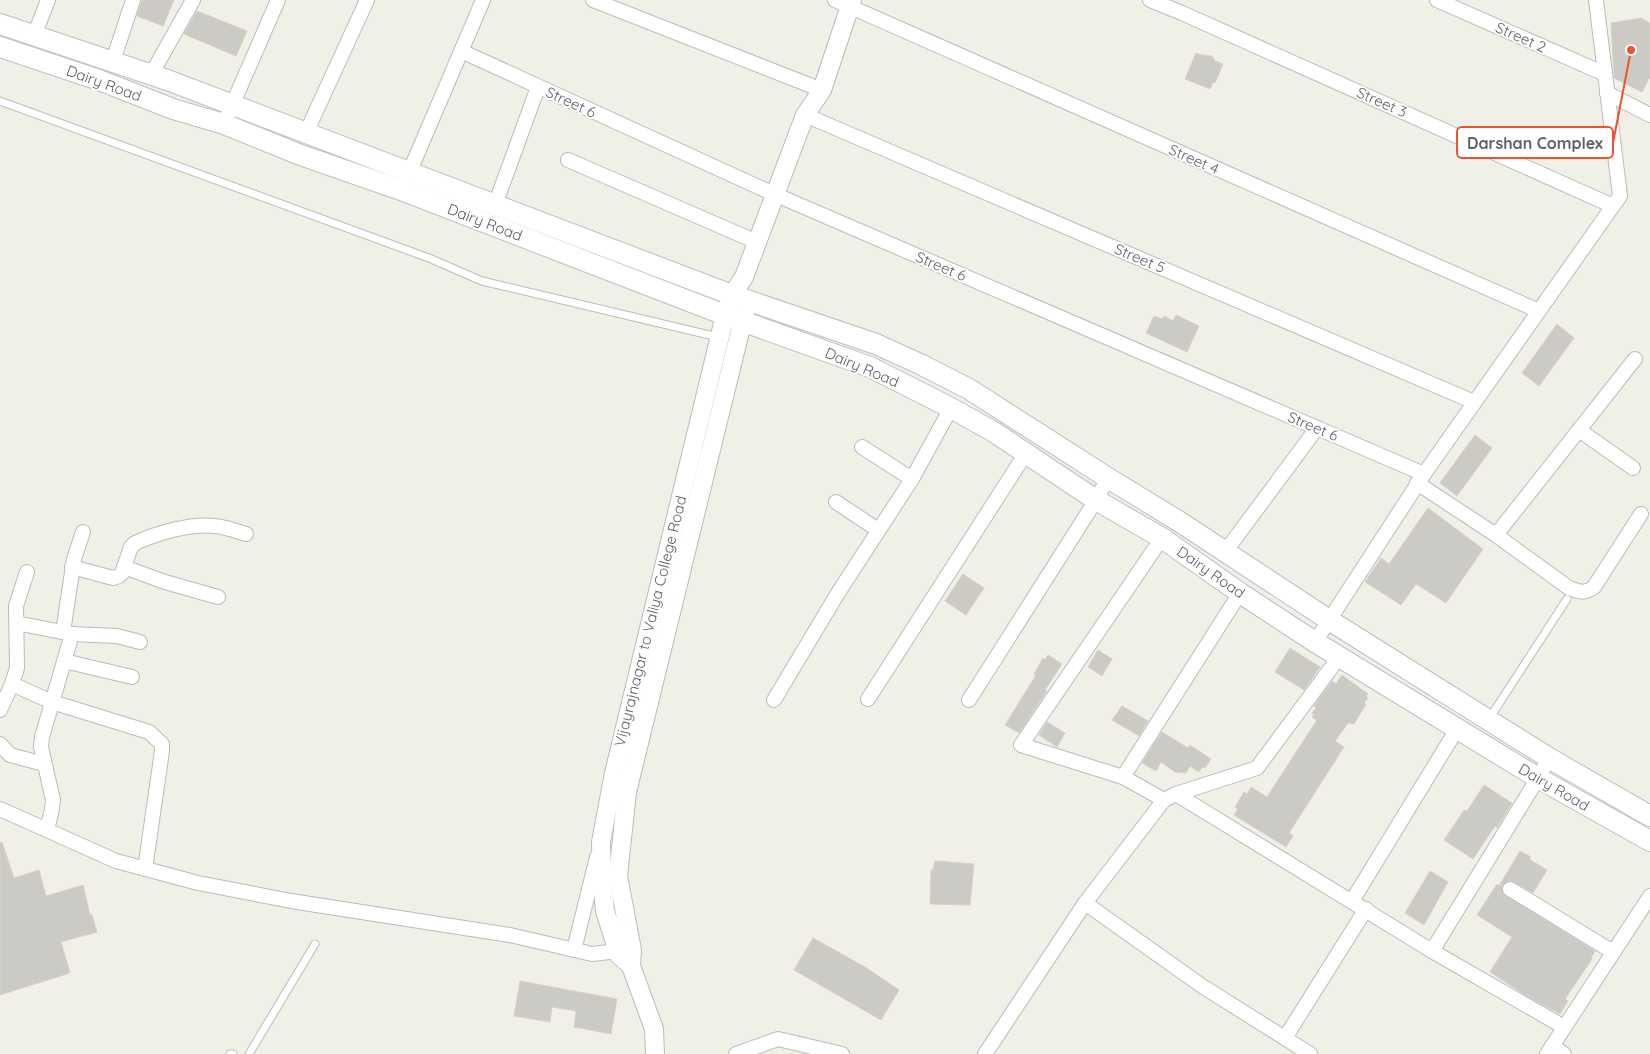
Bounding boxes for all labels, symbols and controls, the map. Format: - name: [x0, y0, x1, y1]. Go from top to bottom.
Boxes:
- street label: Street 2: [1493, 17, 1549, 57]
- street label: Dairy Road: [64, 61, 144, 105]
- street label: Street 6: [543, 82, 599, 122]
- street label: Street 3: [1354, 83, 1410, 122]
- callout: Darshan Complex: [1457, 127, 1613, 158]
- text: Darshan Complex: [1467, 133, 1603, 153]
- street label: Street 4: [1166, 140, 1222, 178]
- street label: Dairy Road: [445, 199, 525, 245]
- street label: Street 5: [1112, 239, 1168, 277]
- street label: Street 6: [913, 247, 969, 285]
- street label: Dairy Road: [822, 343, 902, 391]
- street label: Street 6: [1285, 407, 1341, 445]
- street label: Vijayrajnagar to Valiya College Road: [610, 494, 690, 748]
- street label: Dairy Road: [1173, 542, 1249, 602]
- street label: Dairy Road: [1515, 759, 1593, 815]

